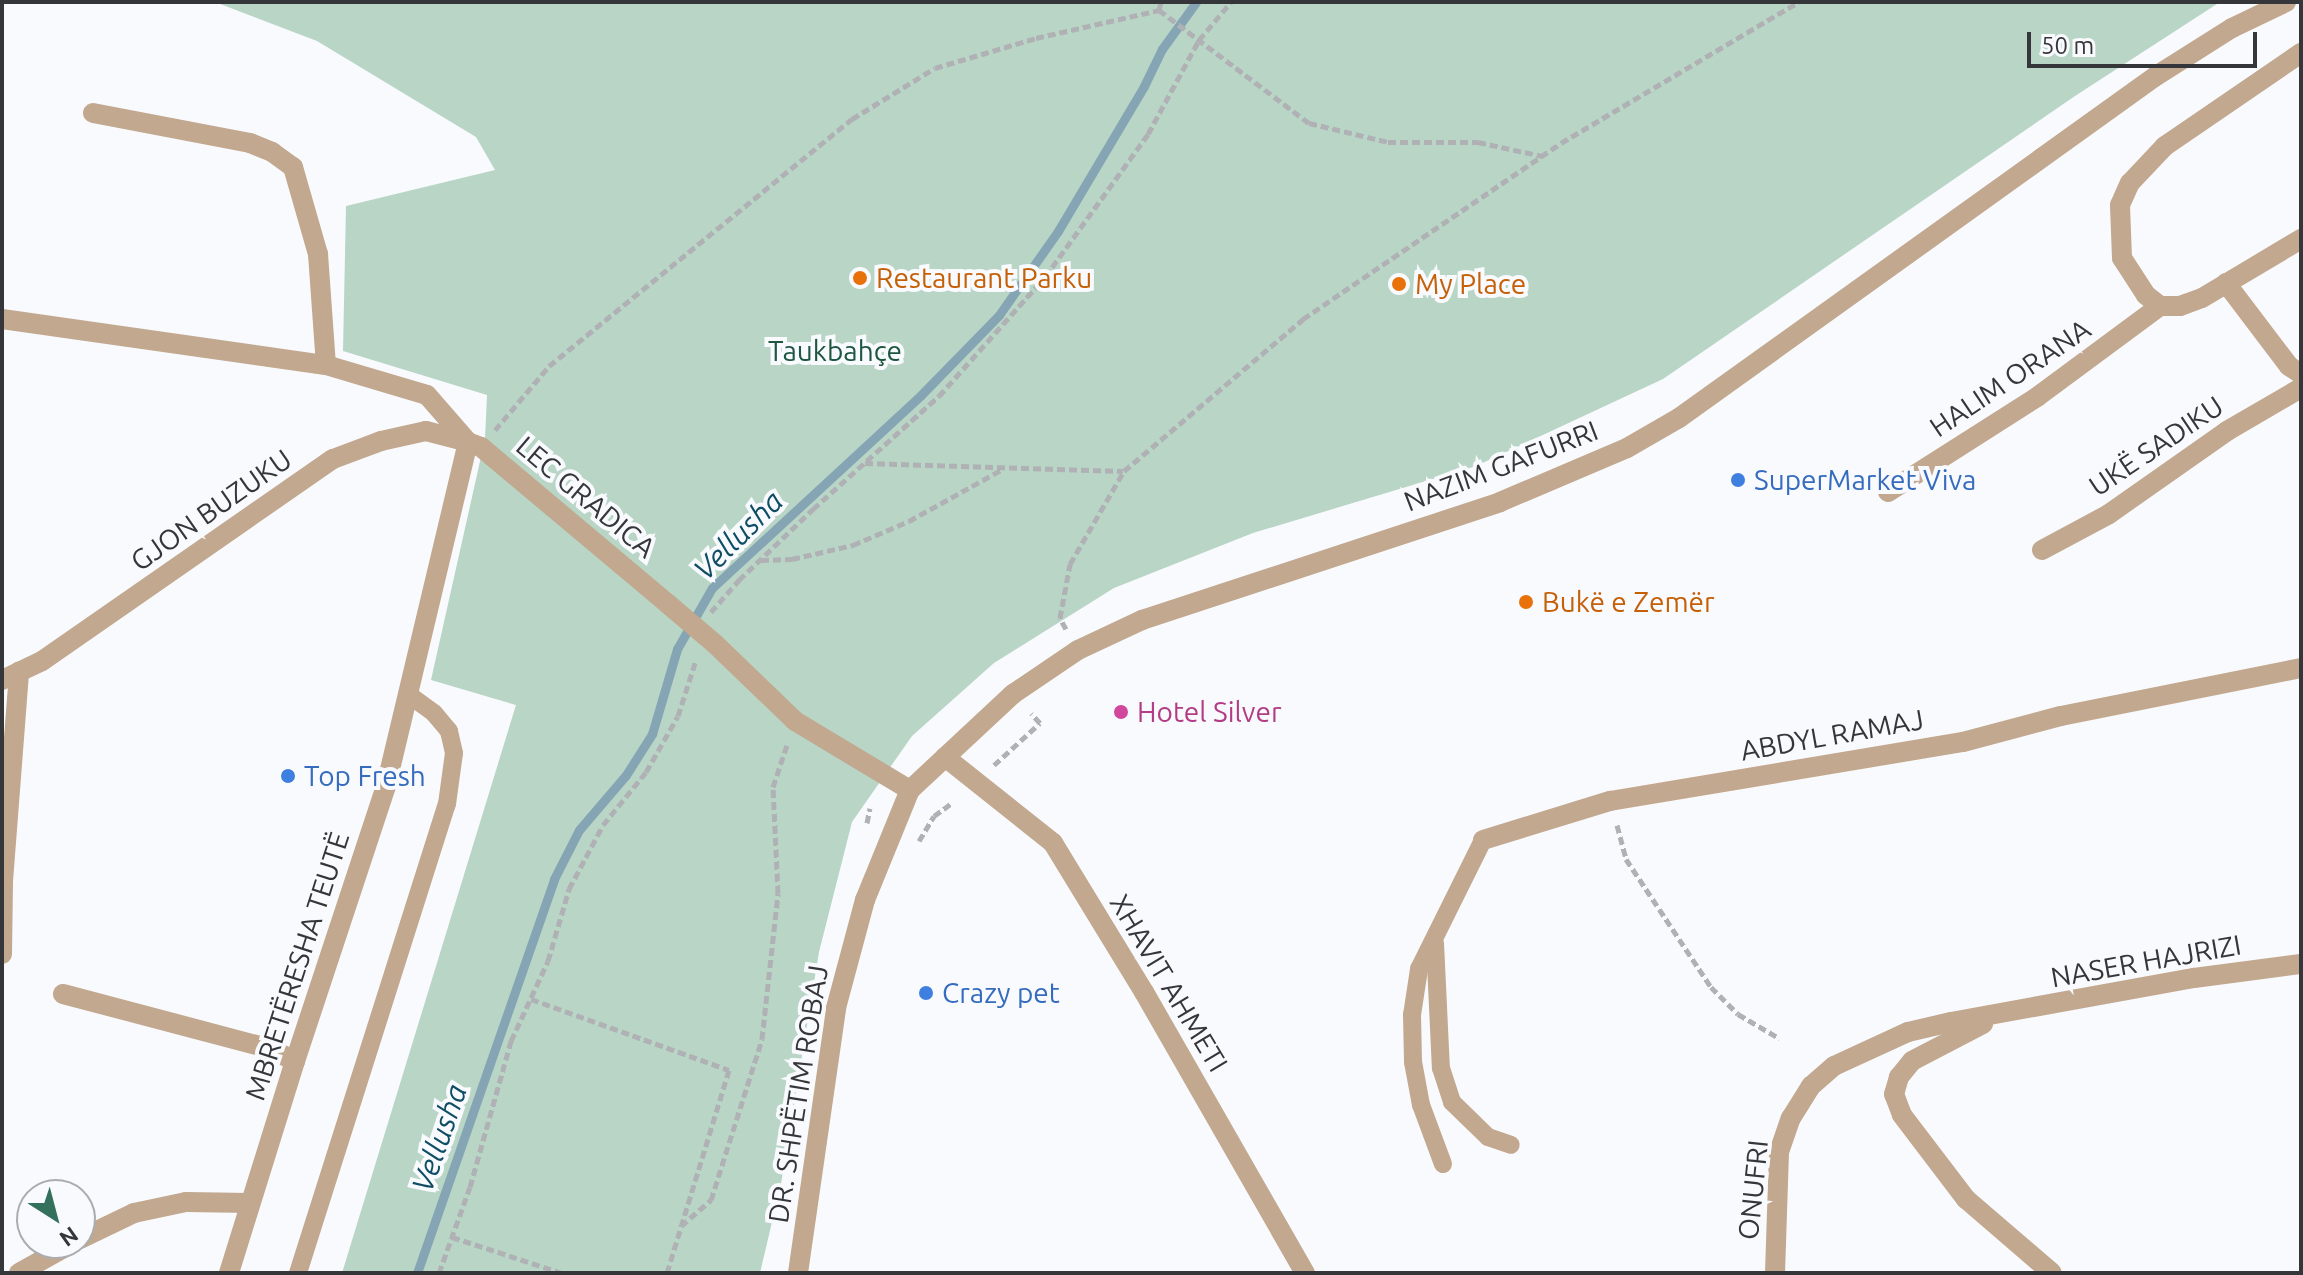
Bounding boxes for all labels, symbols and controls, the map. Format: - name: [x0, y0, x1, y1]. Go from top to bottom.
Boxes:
- scale bar: [2031, 16, 2261, 66]
- text: 50 m: [2041, 32, 2094, 59]
- place label: Restaurant Parku: [876, 261, 1092, 295]
- place label: My Place: [1415, 267, 1526, 301]
- marker: Restaurant Parku: [851, 269, 869, 287]
- marker: My Place: [1390, 275, 1408, 293]
- street label: HALIM ORANA: [1923, 312, 2097, 444]
- park label: Taukbahçe: [768, 334, 902, 368]
- street label: UKË SADIKU: [2083, 389, 2229, 503]
- street label: NAZIM GAFURRI: [1399, 414, 1603, 518]
- street label: LEC GRADICA: [510, 429, 662, 565]
- street label: GJON BUZUKU: [124, 442, 298, 578]
- place label: SuperMarket Viva: [1754, 463, 1976, 497]
- marker: SuperMarket Viva: [1729, 471, 1747, 489]
- water label: Vellusha: [686, 483, 790, 587]
- place label: Bukë e Zemër: [1542, 585, 1715, 619]
- marker: Bukë e Zemër: [1517, 593, 1535, 611]
- place label: Hotel Silver: [1137, 695, 1282, 729]
- street label: ABDYL RAMAJ: [1738, 702, 1926, 768]
- marker: Hotel Silver: [1112, 703, 1130, 721]
- place label: Top Fresh: [304, 759, 426, 793]
- marker: Top Fresh: [279, 767, 297, 785]
- street label: MBRETËRESHA TEUTË: [238, 828, 356, 1104]
- street label: XHAVIT AHMETI: [1103, 888, 1235, 1078]
- street label: NASER HAJRIZI: [2048, 928, 2244, 994]
- street label: DR. SHPËTIM ROBAJ: [761, 963, 835, 1225]
- place label: Crazy pet: [942, 976, 1060, 1010]
- marker: Crazy pet: [917, 984, 935, 1002]
- water label: Vellusha: [404, 1080, 474, 1196]
- street label: ONUFRI: [1731, 1138, 1775, 1242]
- north arrow: [16, 1179, 96, 1259]
- text: N: [55, 1222, 83, 1252]

